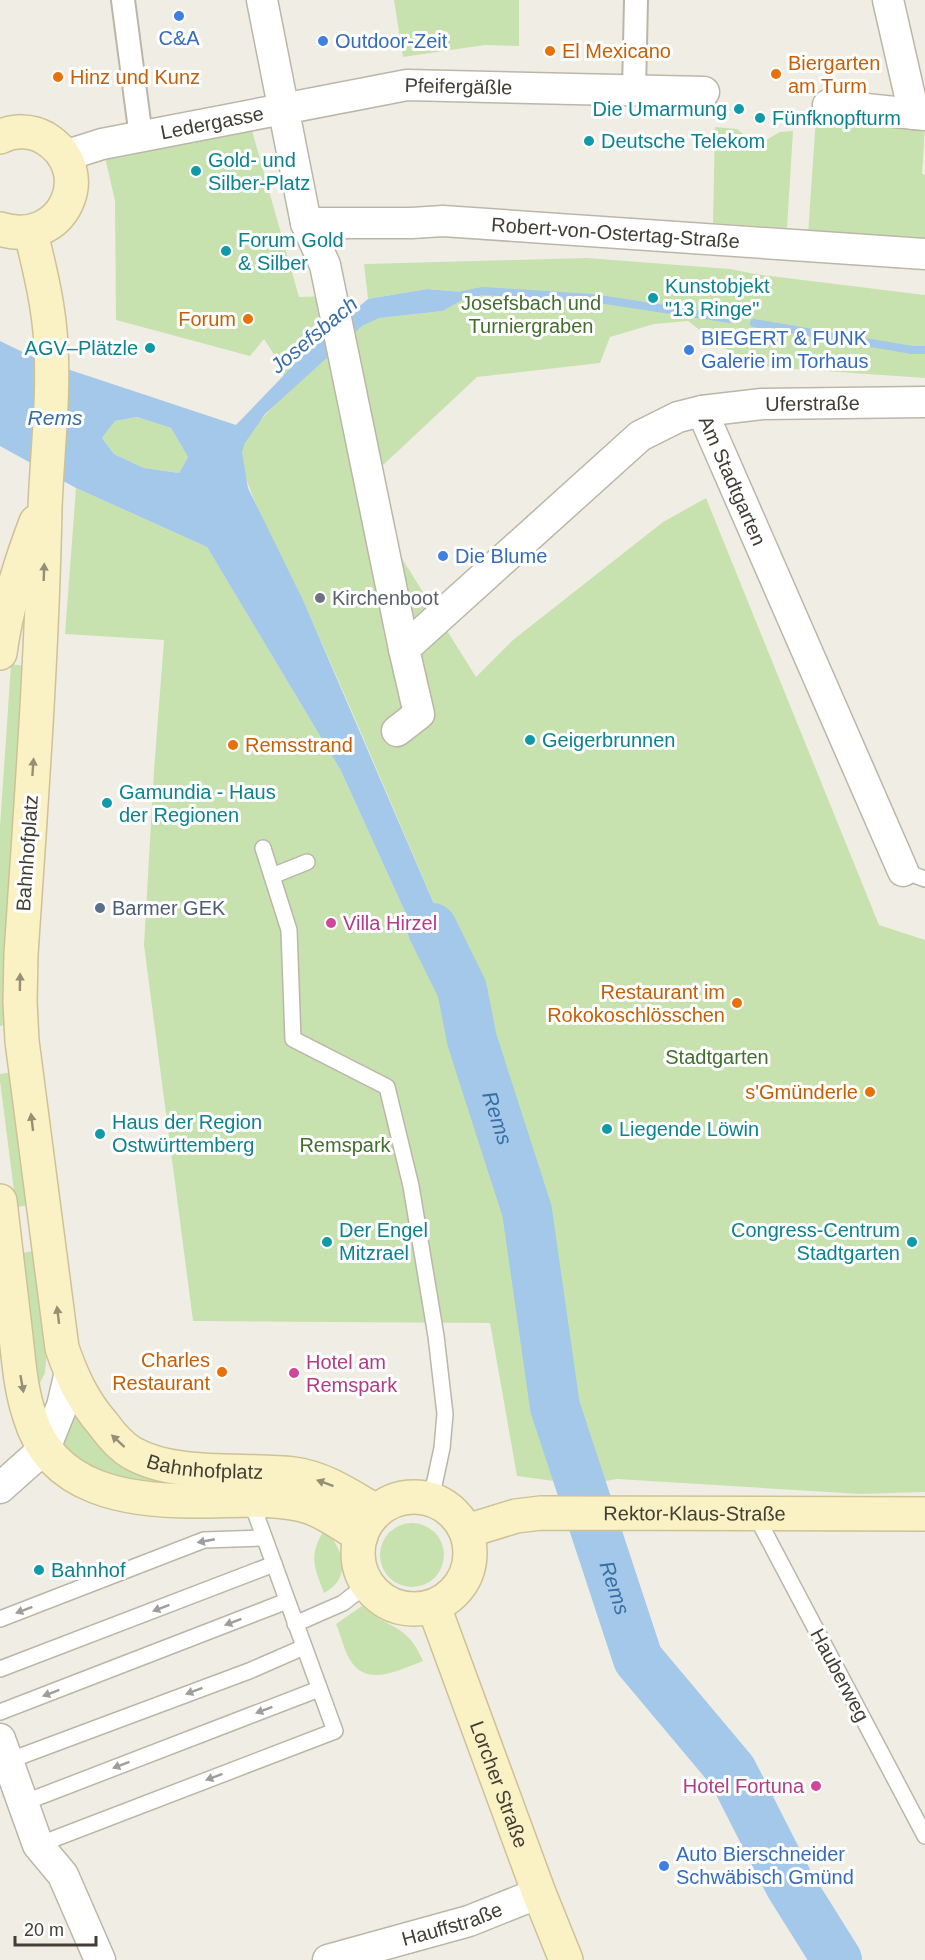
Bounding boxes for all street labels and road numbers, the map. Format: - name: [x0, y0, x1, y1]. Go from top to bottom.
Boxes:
- street label: Pfeifergäßle: [404, 74, 513, 98]
- street label: Ledergasse: [159, 102, 266, 143]
- street label: Robert-von-Ostertag-Straße: [491, 213, 741, 252]
- street label: Uferstraße: [765, 392, 860, 415]
- street label: Am Stadtgarten: [695, 413, 770, 549]
- street label: Bahnhofplatz: [12, 794, 42, 912]
- street label: Bahnhofplatz: [144, 1450, 263, 1483]
- street label: Rektor-Klaus-Straße: [603, 1502, 786, 1525]
- street label: Hauberweg: [806, 1625, 874, 1725]
- street label: Lorcher Straße: [466, 1718, 532, 1851]
- street label: Hauffstraße: [399, 1898, 505, 1950]

